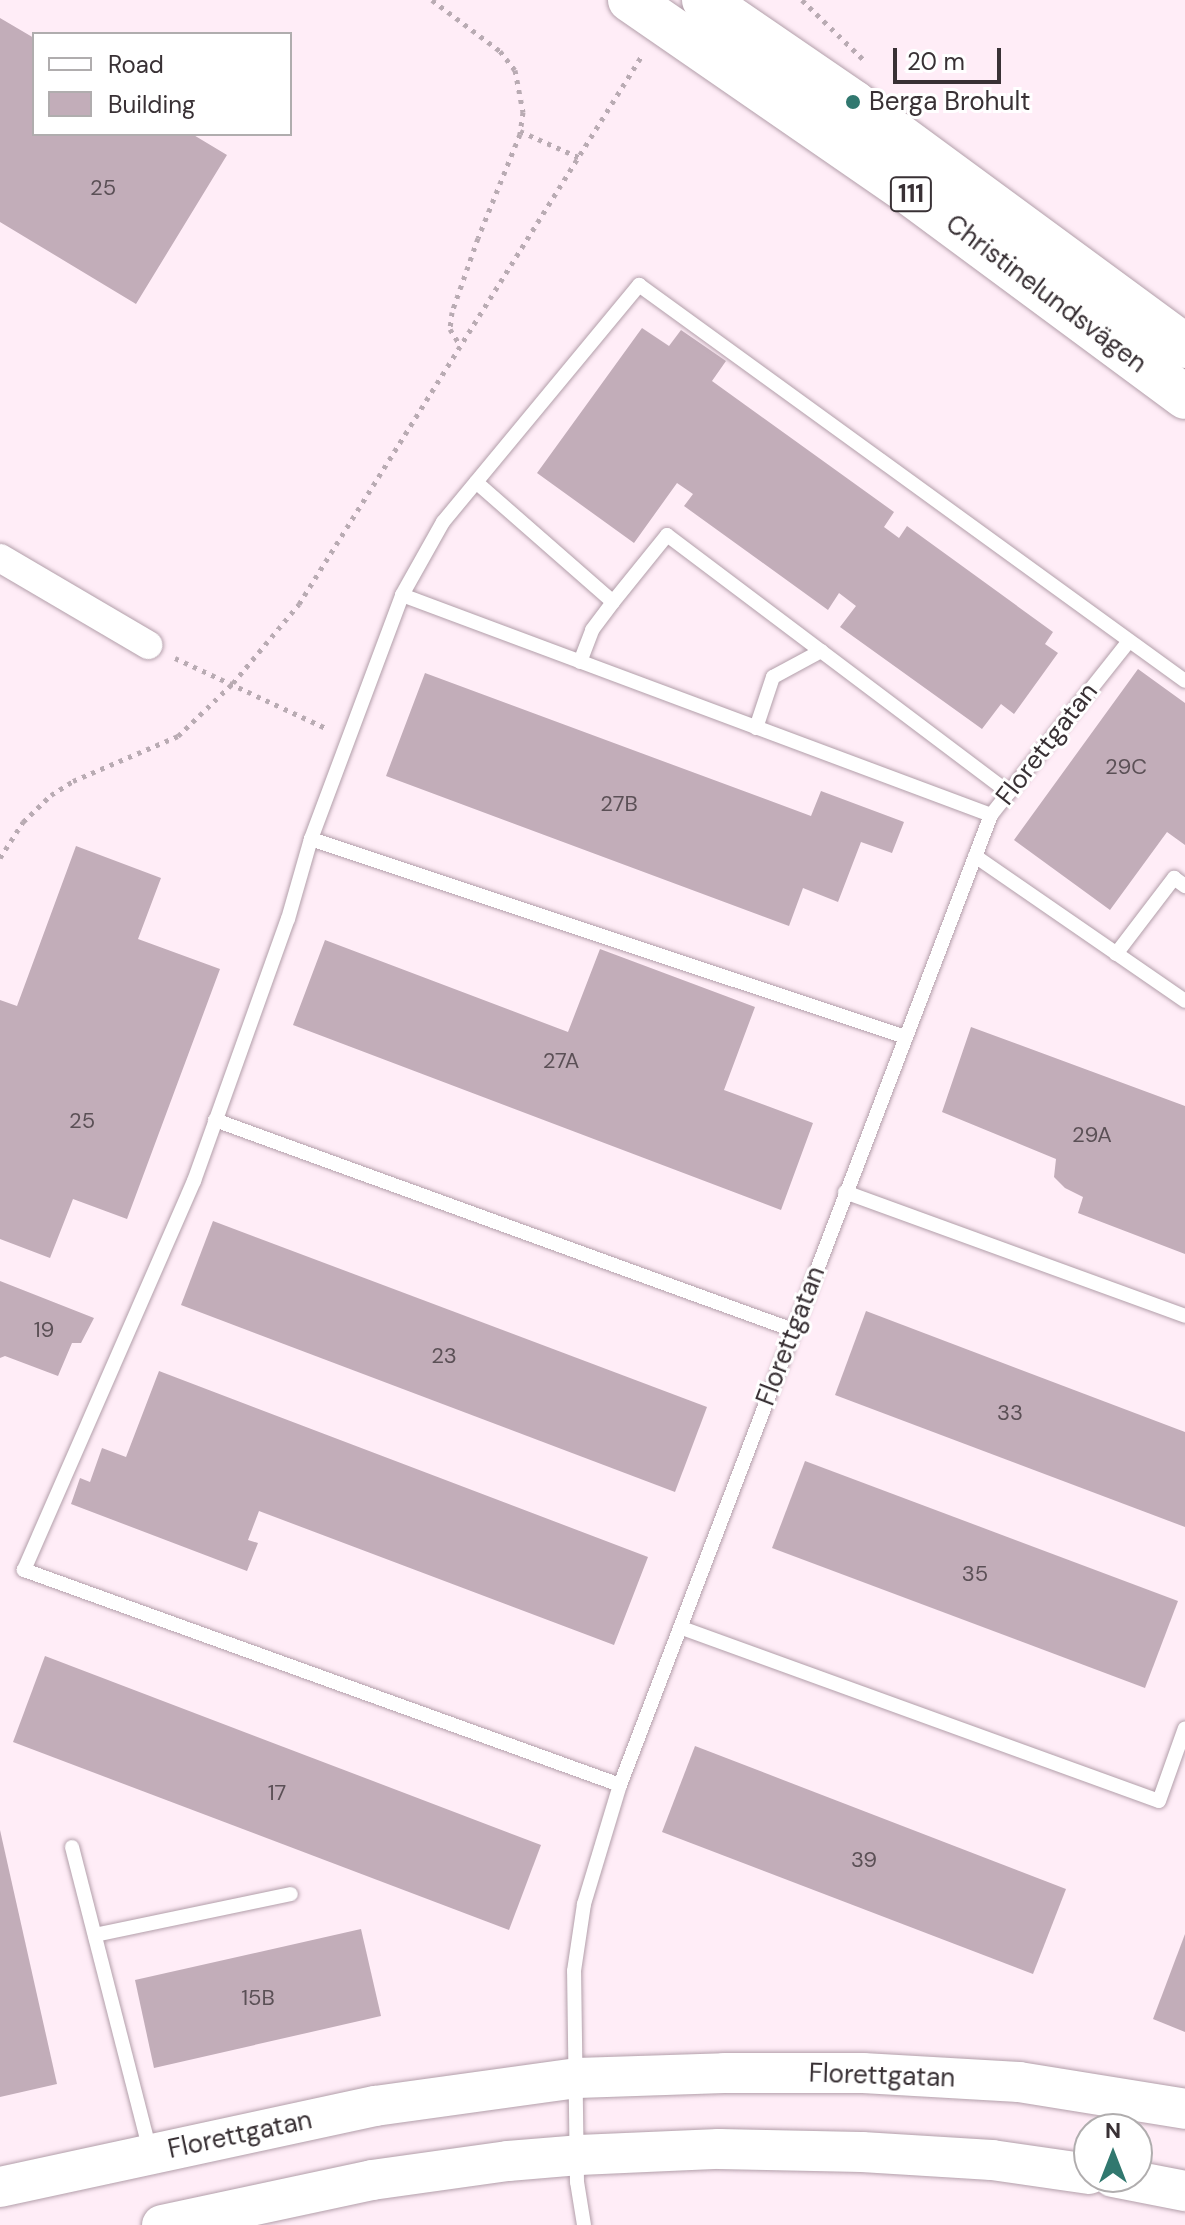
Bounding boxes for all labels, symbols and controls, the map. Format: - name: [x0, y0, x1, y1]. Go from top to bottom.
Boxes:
- legend: [32, 32, 292, 136]
- scale bar: [897, 32, 1005, 82]
- text: 20 m: [907, 46, 965, 77]
- text: Road: [108, 49, 164, 80]
- place label: Berga Brohult: [869, 86, 1030, 118]
- text: Building: [108, 89, 195, 120]
- marker: Berga Brohult: [844, 93, 862, 111]
- road number: 111: [889, 174, 933, 214]
- house number: 25: [90, 175, 116, 201]
- street label: Christinelundsvägen: [939, 208, 1153, 380]
- street label: Florettgatan: [990, 677, 1104, 811]
- house number: 29C: [1105, 754, 1147, 780]
- house number: 27B: [600, 791, 638, 817]
- house number: 27A: [543, 1048, 579, 1074]
- house number: 25: [69, 1108, 95, 1134]
- house number: 29A: [1072, 1122, 1112, 1148]
- street label: Florettgatan: [750, 1262, 832, 1410]
- house number: 19: [34, 1317, 54, 1343]
- house number: 23: [431, 1343, 457, 1369]
- house number: 33: [997, 1400, 1023, 1426]
- house number: 35: [962, 1561, 988, 1587]
- house number: 17: [268, 1780, 286, 1806]
- house number: 39: [851, 1847, 877, 1873]
- house number: 15B: [241, 1985, 275, 2011]
- street label: Florettgatan: [808, 2058, 956, 2094]
- street label: Florettgatan: [165, 2105, 315, 2165]
- north arrow: [1073, 2113, 1153, 2193]
- text: N: [1105, 2116, 1121, 2145]

